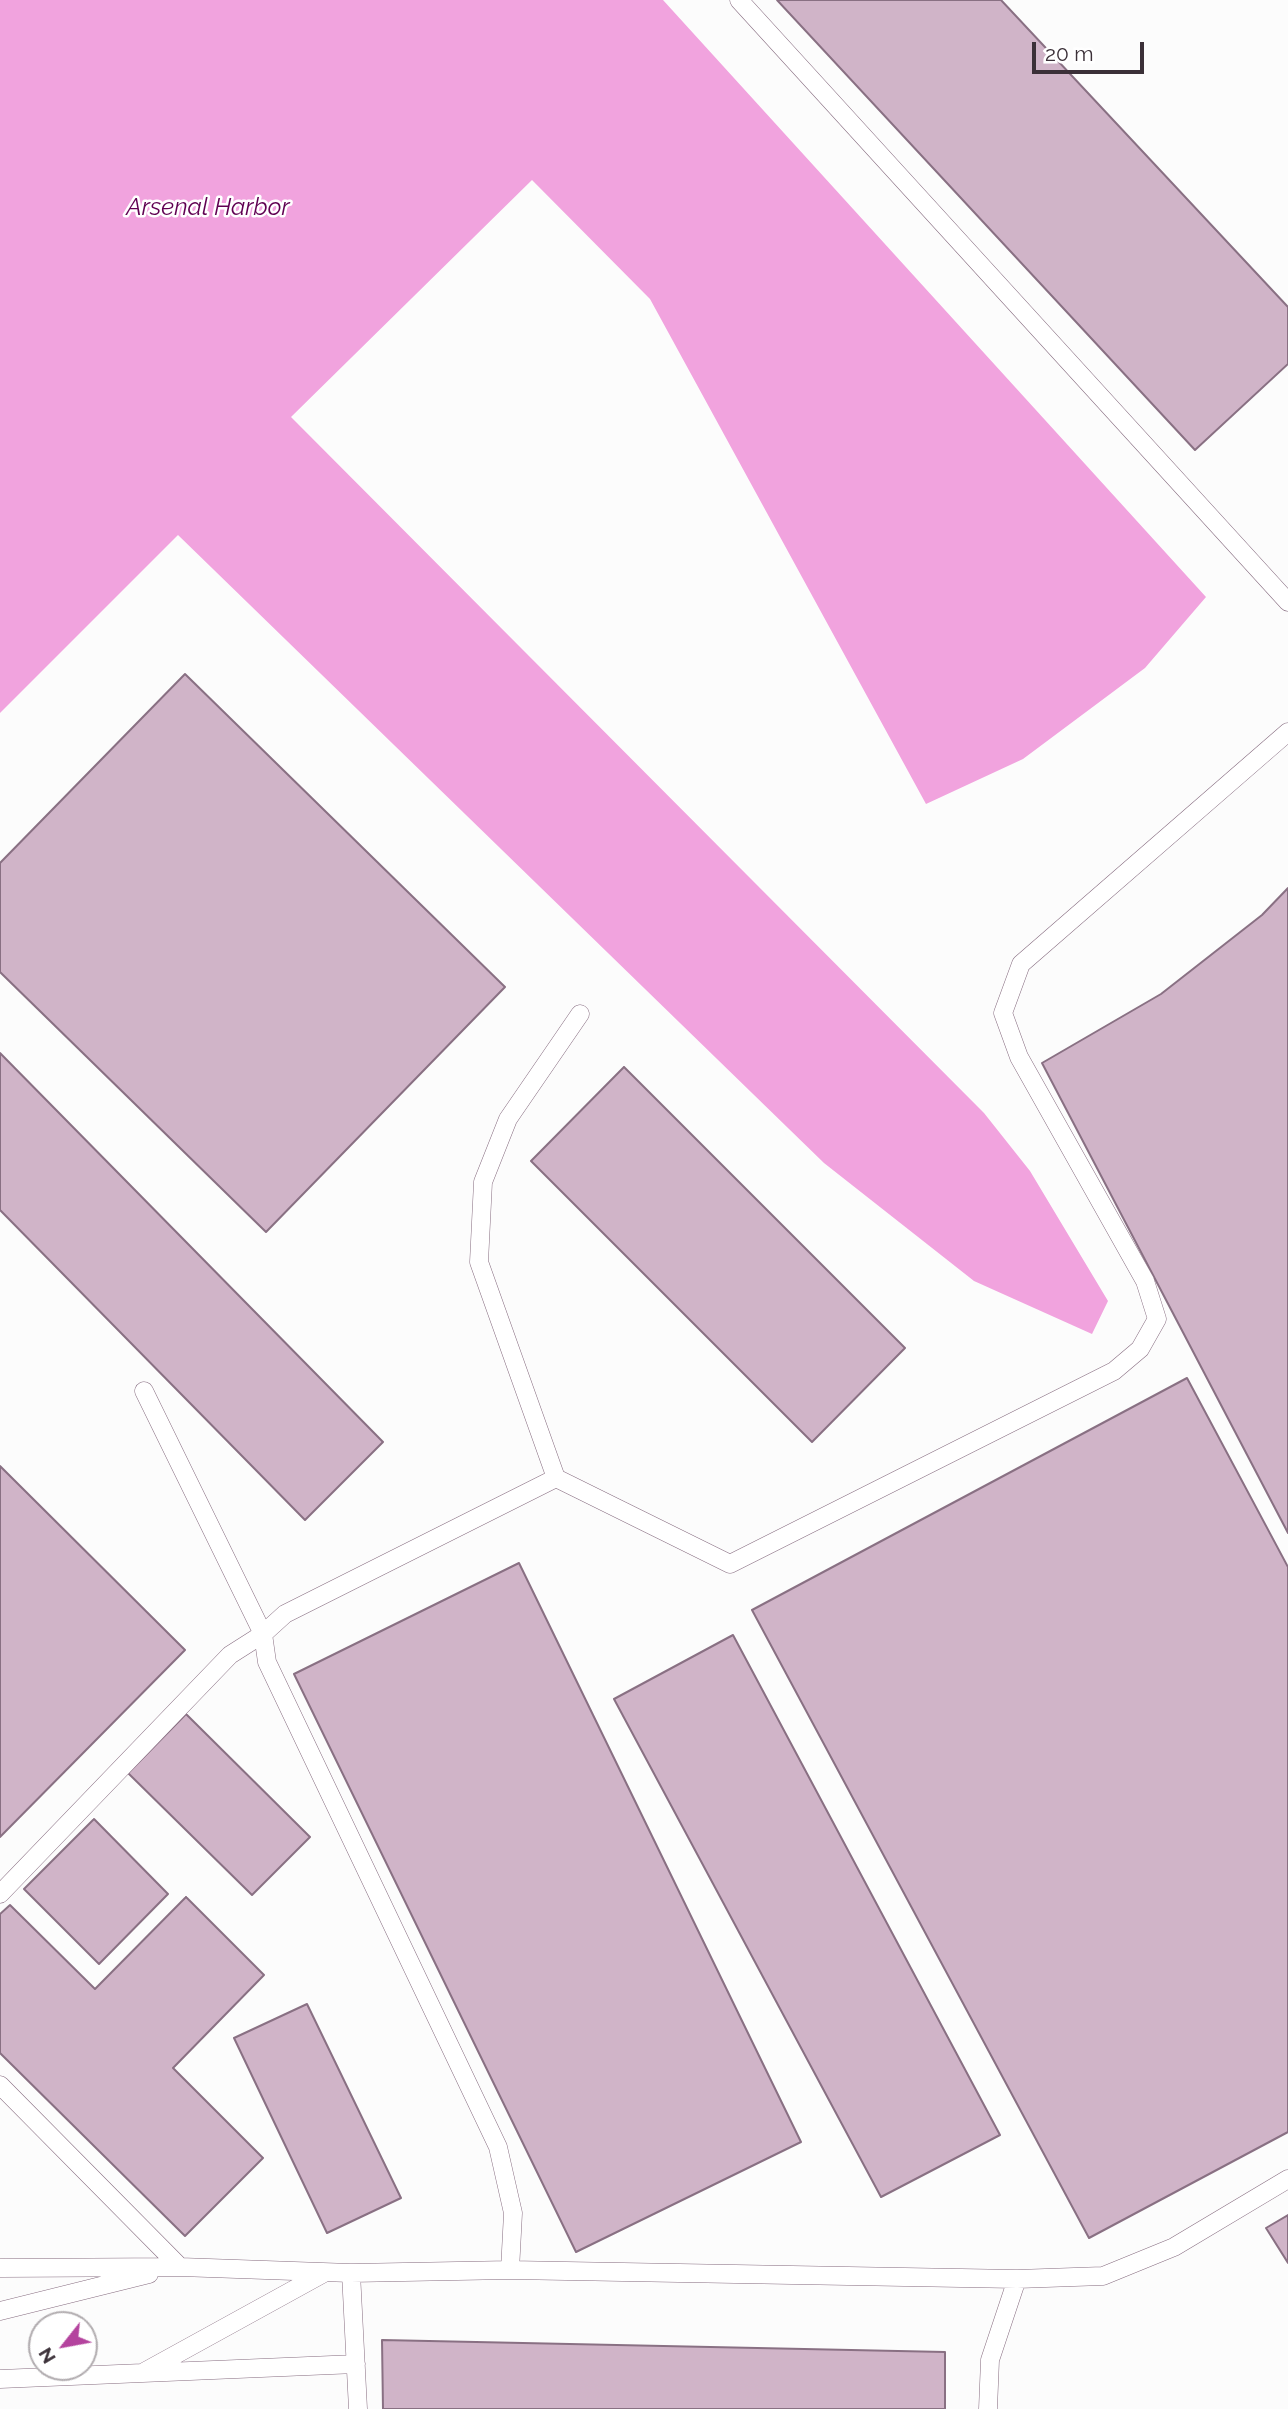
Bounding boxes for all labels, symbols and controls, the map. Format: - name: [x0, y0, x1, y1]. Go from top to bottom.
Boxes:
- scale bar: [1036, 28, 1148, 72]
- text: 20 m: [1045, 41, 1093, 66]
- water label: Arsenal Harbor: [126, 194, 290, 222]
- north arrow: [28, 2311, 98, 2381]
- text: N: [34, 2344, 60, 2368]

